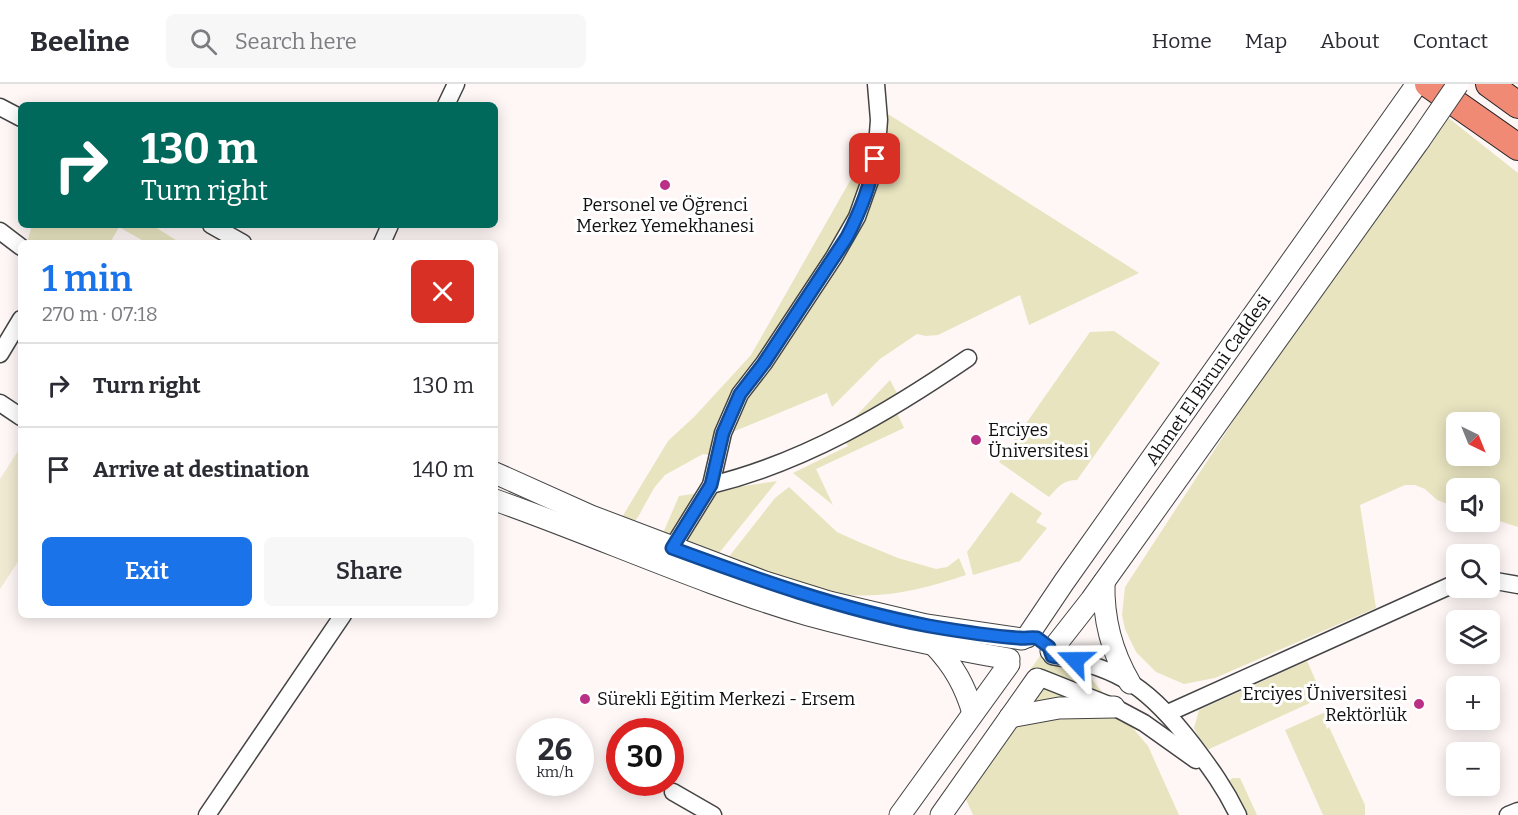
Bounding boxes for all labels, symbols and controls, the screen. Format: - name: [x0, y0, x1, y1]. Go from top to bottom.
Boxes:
- search box: [166, 14, 586, 68]
- text: Beeline: [30, 25, 130, 58]
- icon: search: [187, 25, 220, 58]
- text: Search here: [235, 28, 357, 55]
- text: Home: [1152, 28, 1212, 54]
- text: Map: [1245, 28, 1287, 54]
- text: About: [1320, 28, 1380, 54]
- text: Contact: [1413, 28, 1488, 54]
- text: 130 m: [141, 124, 258, 174]
- icon: right: [42, 126, 120, 204]
- pin: [849, 133, 900, 184]
- icon: arrive: [858, 142, 891, 175]
- text: Turn right: [141, 175, 268, 207]
- marker: Personel ve Öğrenci Merkez Yemekhanesi: [658, 178, 672, 192]
- place label: Personel ve Öğrenci Merkez Yemekhanesi: [576, 194, 754, 237]
- text: 1 min: [42, 257, 133, 301]
- button: close: [411, 260, 474, 323]
- street label: Ahmet El Biruni Caddesi: [1141, 291, 1275, 469]
- text: 270 m · 07:18: [42, 302, 158, 326]
- icon: right: [42, 369, 75, 402]
- text: Turn right: [93, 372, 201, 399]
- text: 130 m: [413, 372, 474, 399]
- north arrow: [1446, 412, 1500, 466]
- map controls: [1446, 412, 1500, 796]
- place label: Erciyes Üniversitesi: [988, 419, 1089, 462]
- marker: Erciyes Üniversitesi: [969, 433, 983, 447]
- icon: arrive: [42, 453, 75, 486]
- text: Arrive at destination: [93, 456, 309, 483]
- text: 140 m: [413, 456, 474, 483]
- button: sound: [1446, 478, 1500, 532]
- button: Exit: [42, 537, 252, 606]
- button: Share: [264, 537, 474, 606]
- button: search: [1446, 544, 1500, 598]
- button: layers: [1446, 610, 1500, 664]
- position arrow: [1043, 628, 1107, 692]
- button: +: [1446, 676, 1500, 730]
- place label: Erciyes Üniversitesi Rektörlük: [1243, 683, 1408, 726]
- place label: Sürekli Eğitim Merkezi - Ersem: [597, 688, 855, 710]
- marker: Sürekli Eğitim Merkezi - Ersem: [578, 692, 592, 706]
- marker: Erciyes Üniversitesi Rektörlük: [1412, 697, 1426, 711]
- speed limit sign: 30: [606, 718, 684, 796]
- text: 26: [538, 732, 572, 768]
- button: −: [1446, 742, 1500, 796]
- text: km/h: [536, 763, 574, 781]

